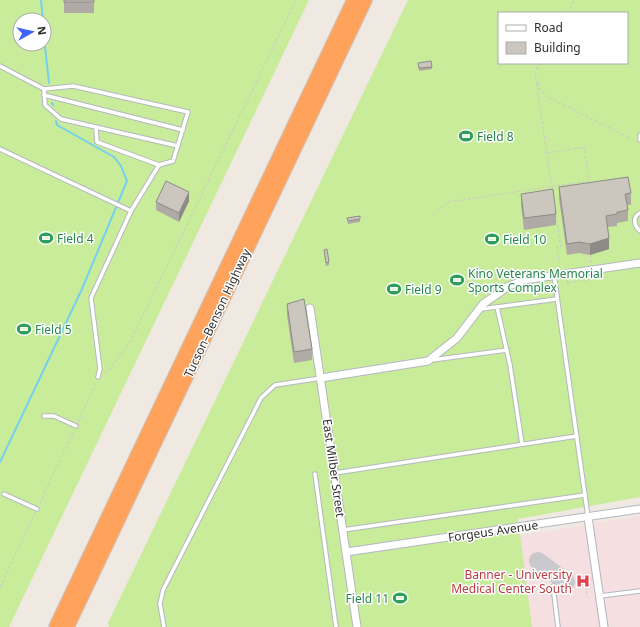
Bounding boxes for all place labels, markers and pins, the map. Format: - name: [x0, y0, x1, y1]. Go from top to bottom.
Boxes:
- sports icon: Field 8: [458, 128, 474, 144]
- place label: Field 8: [477, 128, 514, 145]
- sports icon: Field 4: [38, 230, 54, 246]
- place label: Field 4: [57, 230, 94, 247]
- sports icon: Field 10: [484, 231, 500, 247]
- place label: Field 10: [503, 231, 547, 248]
- place label: Kino Veterans Memorial Sports Complex: [468, 265, 603, 296]
- sports icon: Kino Veterans Memorial Sports Complex: [449, 272, 465, 288]
- sports icon: Field 9: [386, 281, 402, 297]
- place label: Field 9: [405, 281, 442, 298]
- sports icon: Field 5: [16, 321, 32, 337]
- place label: Field 5: [35, 321, 72, 338]
- place label: Banner - University Medical Center South: [451, 566, 573, 597]
- hospital icon: Banner - University Medical Center South: [575, 573, 591, 589]
- place label: Field 11: [346, 590, 389, 607]
- sports icon: Field 11: [392, 590, 408, 606]

